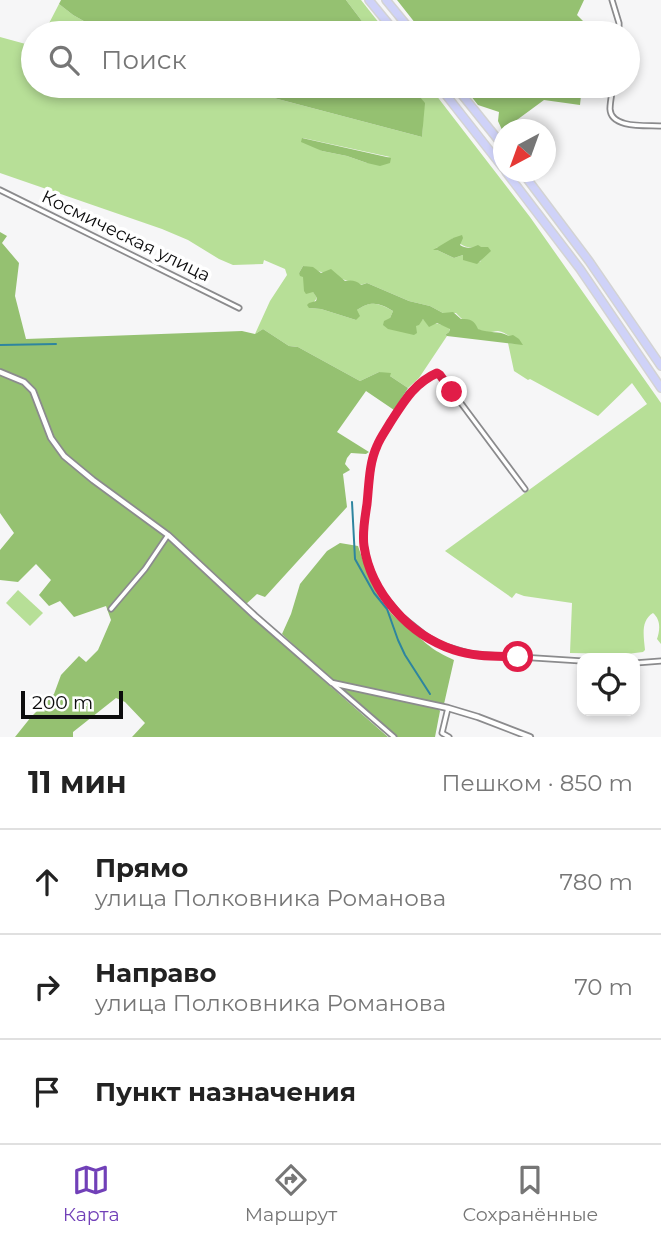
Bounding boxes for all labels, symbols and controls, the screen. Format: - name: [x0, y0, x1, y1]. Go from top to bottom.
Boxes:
- search box: [21, 21, 640, 98]
- icon: search: [45, 41, 83, 79]
- text: Поиск: [101, 44, 187, 76]
- north arrow: [493, 119, 556, 182]
- street label: Космическая улица: [38, 186, 214, 286]
- route end: [436, 376, 467, 407]
- route start: [502, 641, 533, 672]
- map controls: [577, 653, 640, 716]
- button: locate: [577, 653, 640, 716]
- scale bar: [21, 688, 122, 720]
- text: 200 m: [32, 691, 93, 714]
- text: 11 мин: [28, 764, 127, 801]
- text: Пешком · 850 m: [442, 769, 633, 797]
- text: Прямо: [95, 852, 188, 884]
- icon: ahead: [28, 863, 66, 901]
- text: 780 m: [560, 868, 633, 896]
- text: улица Полковника Романова: [95, 884, 446, 912]
- text: Направо: [95, 957, 216, 989]
- icon: right: [28, 968, 66, 1006]
- text: 70 m: [574, 973, 633, 1001]
- text: улица Полковника Романова: [95, 989, 446, 1017]
- icon: arrive: [28, 1073, 66, 1111]
- text: Пункт назначения: [95, 1076, 356, 1108]
- tab: Карта: [63, 1161, 119, 1226]
- tab: Маршрут: [245, 1161, 337, 1226]
- tab: Сохранённые: [462, 1161, 598, 1226]

